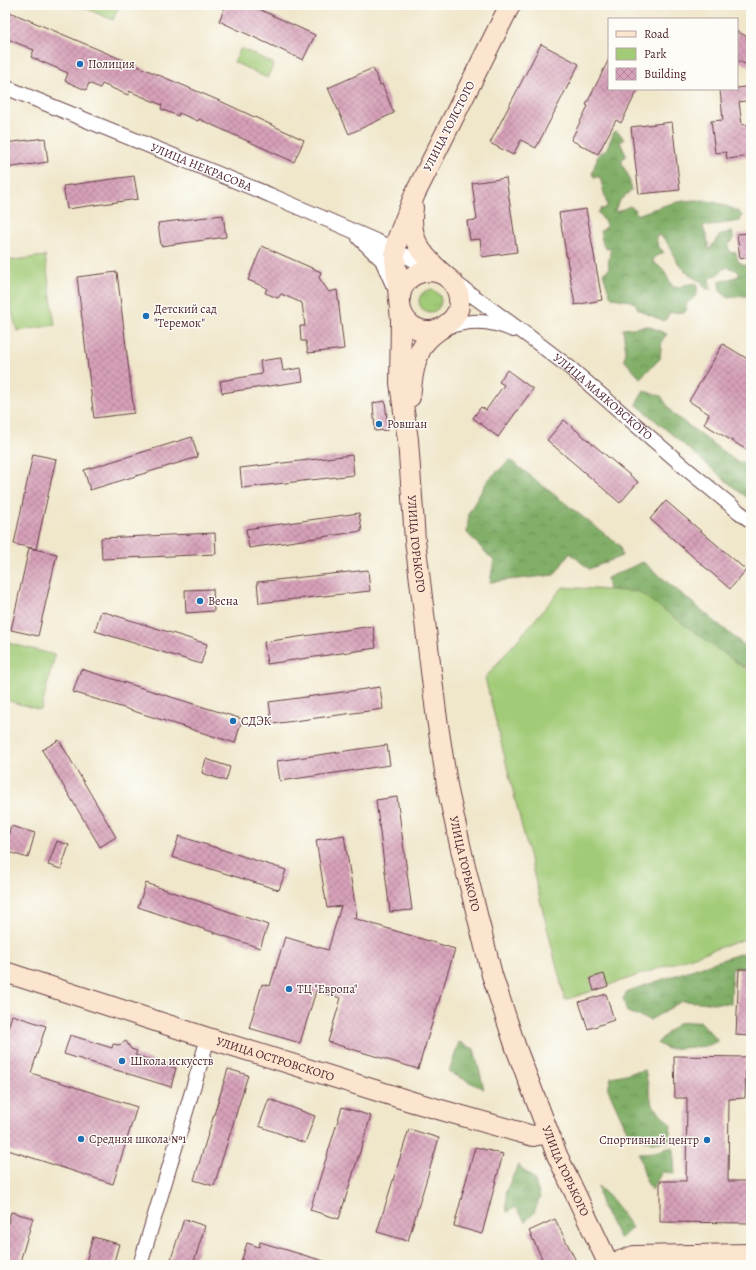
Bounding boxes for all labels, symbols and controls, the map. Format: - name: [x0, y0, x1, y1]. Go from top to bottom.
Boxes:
- legend: [608, 18, 738, 90]
- text: Road: [644, 26, 670, 42]
- text: Park: [644, 46, 667, 62]
- place label: Полиция: [88, 56, 135, 72]
- marker: Полиция: [75, 59, 85, 69]
- text: Building: [644, 66, 686, 82]
- street label: УЛИЦА ТОЛСТОГО: [419, 78, 479, 174]
- street label: УЛИЦА НЕКРАСОВА: [148, 139, 255, 195]
- place label: Детский сад "Теремок": [154, 301, 217, 331]
- marker: Детский сад "Теремок": [141, 311, 151, 321]
- street label: УЛИЦА МАЯКОВСКОГО: [550, 350, 656, 444]
- place label: Ровшан: [387, 416, 427, 432]
- marker: Ровшан: [374, 419, 384, 429]
- street label: УЛИЦА ГОРЬКОГО: [404, 494, 429, 593]
- place label: Весна: [208, 593, 239, 609]
- marker: Весна: [195, 596, 205, 606]
- place label: СДЭК: [241, 713, 272, 729]
- marker: СДЭК: [228, 716, 238, 726]
- street label: УЛИЦА ГОРЬКОГО: [446, 814, 484, 913]
- place label: ТЦ "Европа": [297, 981, 358, 997]
- marker: ТЦ "Европа": [284, 984, 294, 994]
- street label: УЛИЦА ОСТРОВСКОГО: [214, 1033, 336, 1085]
- place label: Школа искусств: [130, 1053, 214, 1069]
- marker: Школа искусств: [117, 1056, 127, 1066]
- street label: УЛИЦА ГОРЬКОГО: [538, 1123, 593, 1219]
- place label: Средняя школа №1: [89, 1131, 186, 1147]
- place label: Спортивный центр: [599, 1132, 699, 1148]
- marker: Средняя школа №1: [76, 1134, 86, 1144]
- marker: Спортивный центр: [702, 1135, 712, 1145]

